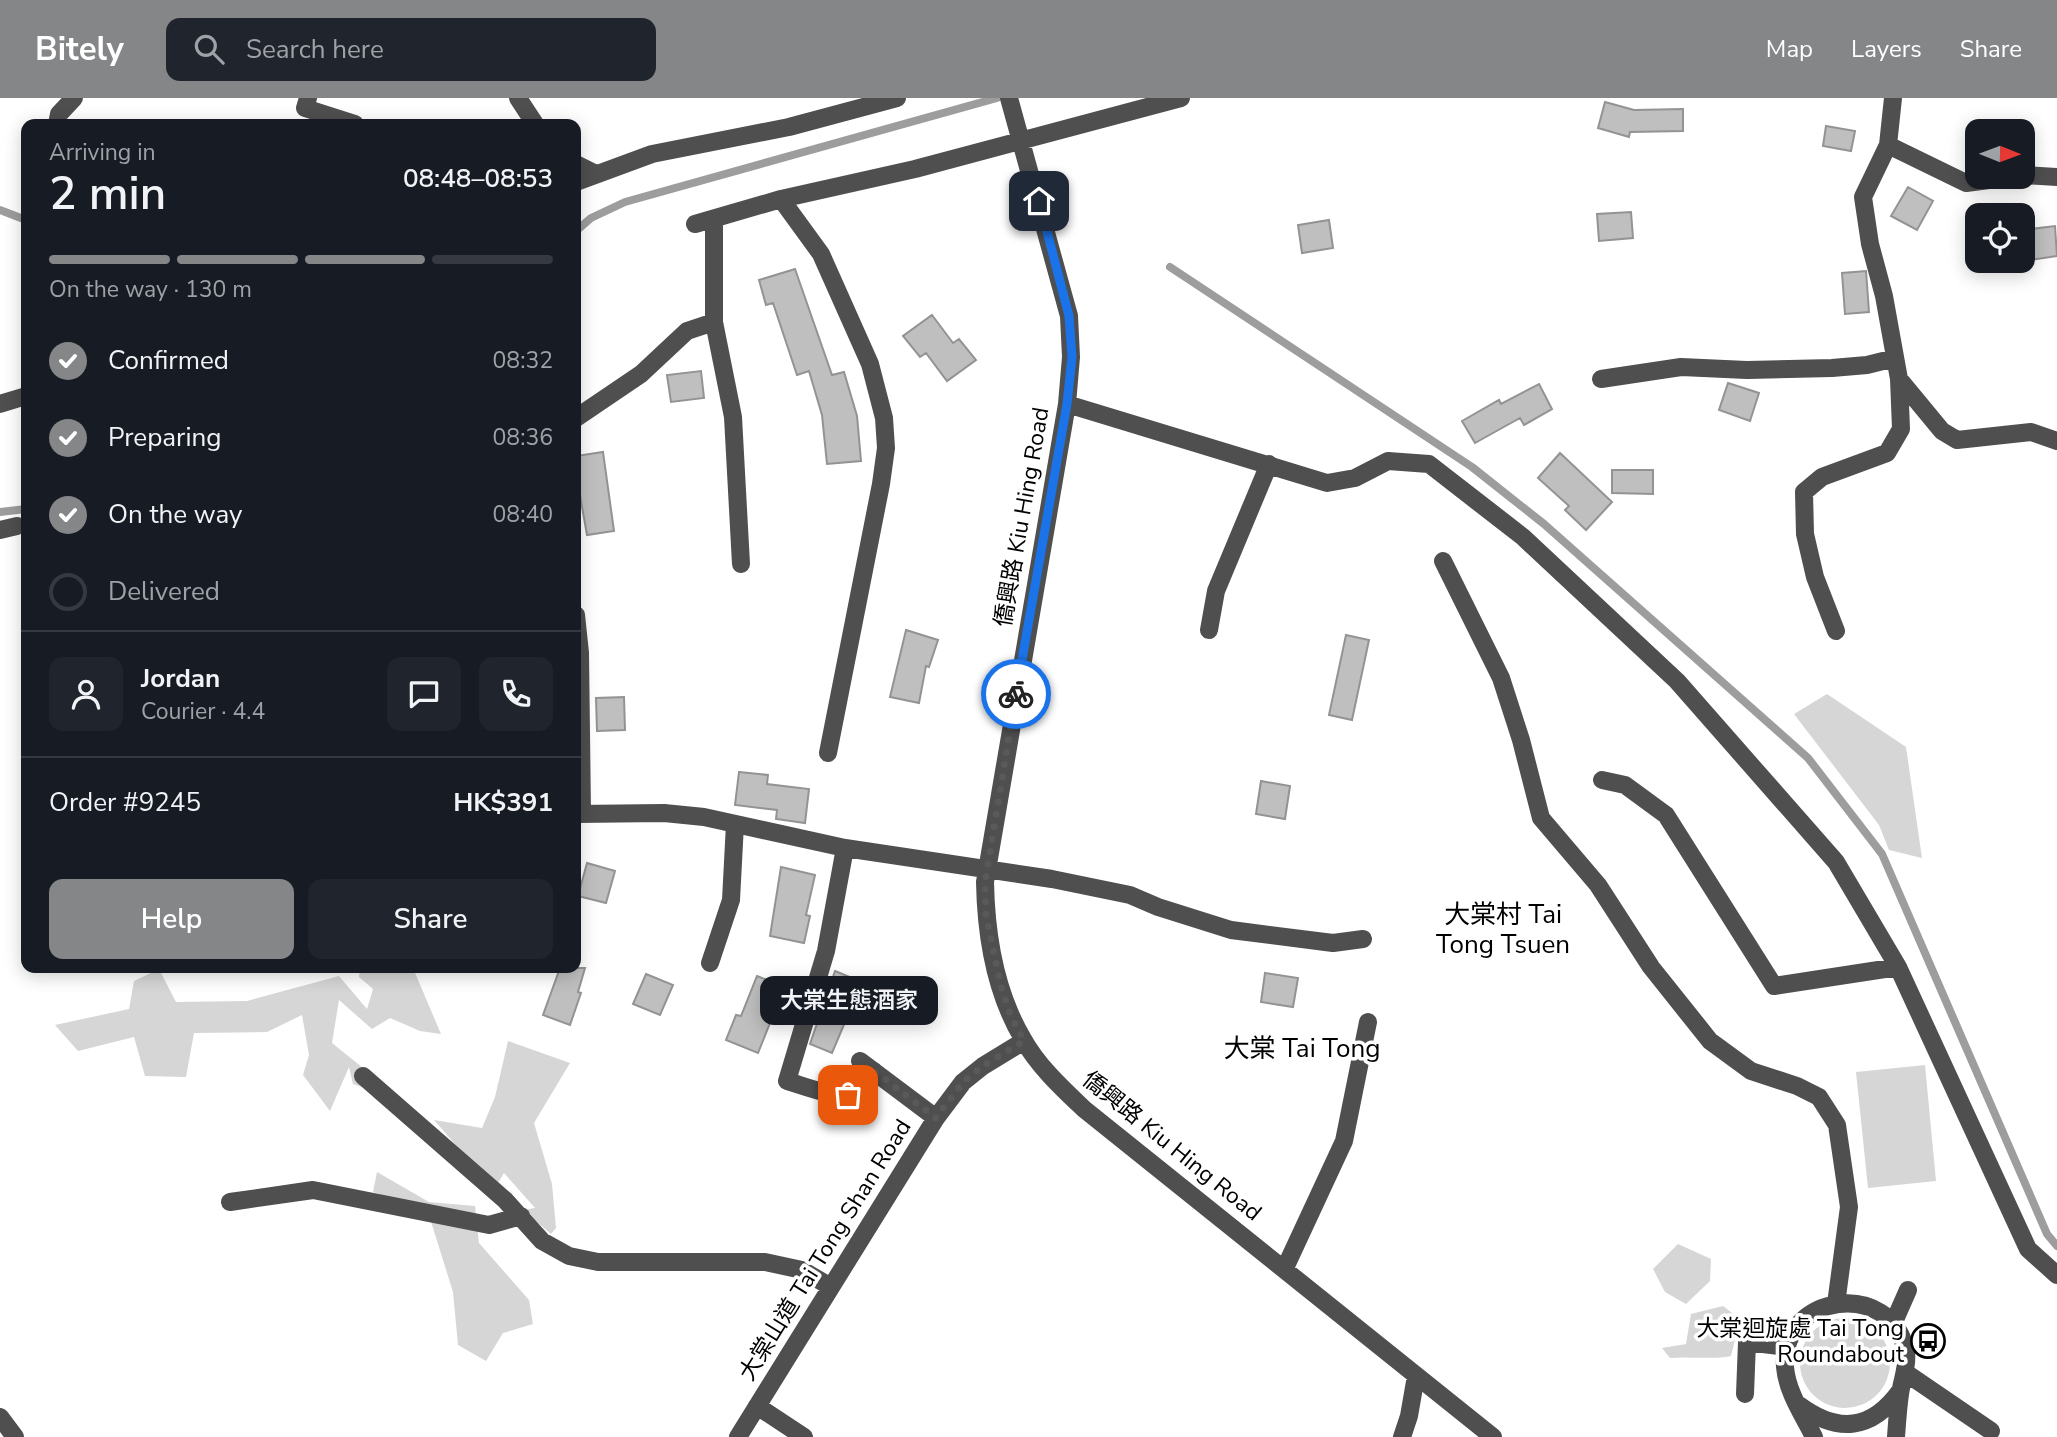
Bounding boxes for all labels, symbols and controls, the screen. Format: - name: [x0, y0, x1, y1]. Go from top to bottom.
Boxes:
- search box: [166, 18, 656, 81]
- text: Bitely: [35, 27, 124, 72]
- icon: search: [190, 30, 228, 68]
- text: Search here: [246, 32, 384, 67]
- text: Map: [1766, 33, 1813, 65]
- text: Layers: [1851, 33, 1922, 65]
- text: Share: [1960, 33, 2022, 65]
- north arrow: [1965, 119, 2035, 189]
- map controls: [1965, 119, 2035, 273]
- text: Arriving in: [49, 137, 156, 168]
- text: 08:48–08:53: [403, 161, 553, 196]
- text: 2 min: [49, 162, 166, 225]
- pin: [1009, 171, 1069, 231]
- icon: home: [1020, 182, 1058, 220]
- button: locate: [1965, 203, 2035, 273]
- text: On the way · 130 m: [49, 274, 252, 305]
- icon: check: [49, 342, 87, 380]
- text: Confirmed: [108, 343, 229, 378]
- text: 08:32: [493, 345, 553, 376]
- street label: 僑興路 Kiu Hing Road: [987, 405, 1057, 629]
- icon: check: [49, 419, 87, 457]
- text: Preparing: [108, 420, 221, 455]
- text: 08:36: [493, 422, 553, 453]
- icon: check: [49, 496, 87, 534]
- text: On the way: [108, 497, 242, 532]
- text: 08:40: [493, 499, 553, 530]
- text: Delivered: [108, 574, 220, 609]
- button: person: [49, 657, 123, 731]
- button: chat: [387, 657, 461, 731]
- button: phone: [479, 657, 553, 731]
- courier: [981, 659, 1051, 729]
- text: Jordan: [141, 661, 220, 696]
- icon: bike: [997, 675, 1035, 713]
- text: Courier · 4.4: [141, 696, 265, 727]
- text: Order #9245: [49, 785, 201, 820]
- text: HK$391: [453, 785, 553, 820]
- button: Help: [49, 879, 294, 959]
- button: Share: [308, 879, 553, 959]
- district label: 大棠村 Tai Tong Tsuen: [1436, 897, 1570, 962]
- callout: 大棠生態酒家: [759, 976, 937, 1025]
- text: 大棠生態酒家: [780, 985, 918, 1016]
- district label: 大棠 Tai Tong: [1224, 1031, 1380, 1066]
- street label: 僑興路 Kiu Hing Road: [1076, 1064, 1268, 1228]
- pin: [818, 1065, 878, 1125]
- icon: bag: [829, 1076, 867, 1114]
- street label: 大棠山道 Tai Tong Shan Road: [732, 1113, 918, 1387]
- place label: 大棠迴旋處 Tai Tong Roundabout: [1696, 1313, 1905, 1370]
- bus stop icon: 大棠迴旋處 Tai Tong Roundabout: [1909, 1322, 1947, 1360]

